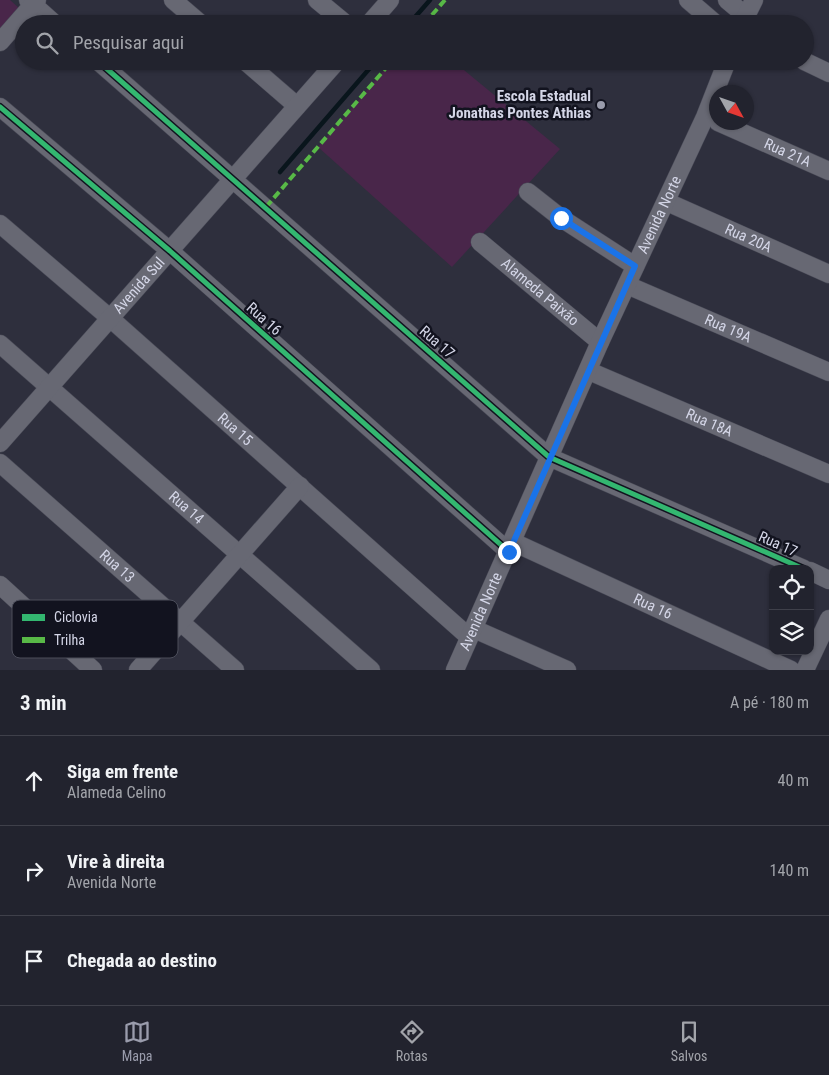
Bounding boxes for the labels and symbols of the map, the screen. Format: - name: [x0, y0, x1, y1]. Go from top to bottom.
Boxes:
- north arrow: [709, 85, 754, 130]
- place label: Escola Estadual Jonathas Pontes Athias: [449, 87, 591, 122]
- marker: Escola Estadual Jonathas Pontes Athias: [595, 99, 607, 111]
- street label: Rua 21A: [761, 134, 814, 171]
- street label: Avenida Norte: [634, 173, 685, 257]
- route start: [550, 207, 573, 230]
- street label: Rua 20A: [722, 220, 775, 257]
- street label: Avenida Sul: [109, 254, 168, 317]
- street label: Alameda Paixão: [497, 254, 583, 330]
- street label: Rua 16: [243, 299, 285, 339]
- street label: Rua 19A: [702, 310, 755, 347]
- street label: Rua 17: [416, 322, 458, 362]
- street label: Rua 18A: [683, 405, 736, 441]
- street label: Rua 15: [214, 409, 256, 449]
- street label: Rua 14: [165, 488, 208, 528]
- street label: Rua 17: [756, 528, 800, 560]
- route end: [498, 541, 521, 564]
- street label: Rua 13: [96, 546, 138, 586]
- street label: Avenida Norte: [456, 570, 506, 653]
- street label: Rua 16: [631, 590, 675, 623]
- legend: [12, 600, 178, 658]
- text: Ciclovia: [54, 609, 98, 625]
- text: Trilha: [54, 632, 85, 648]

